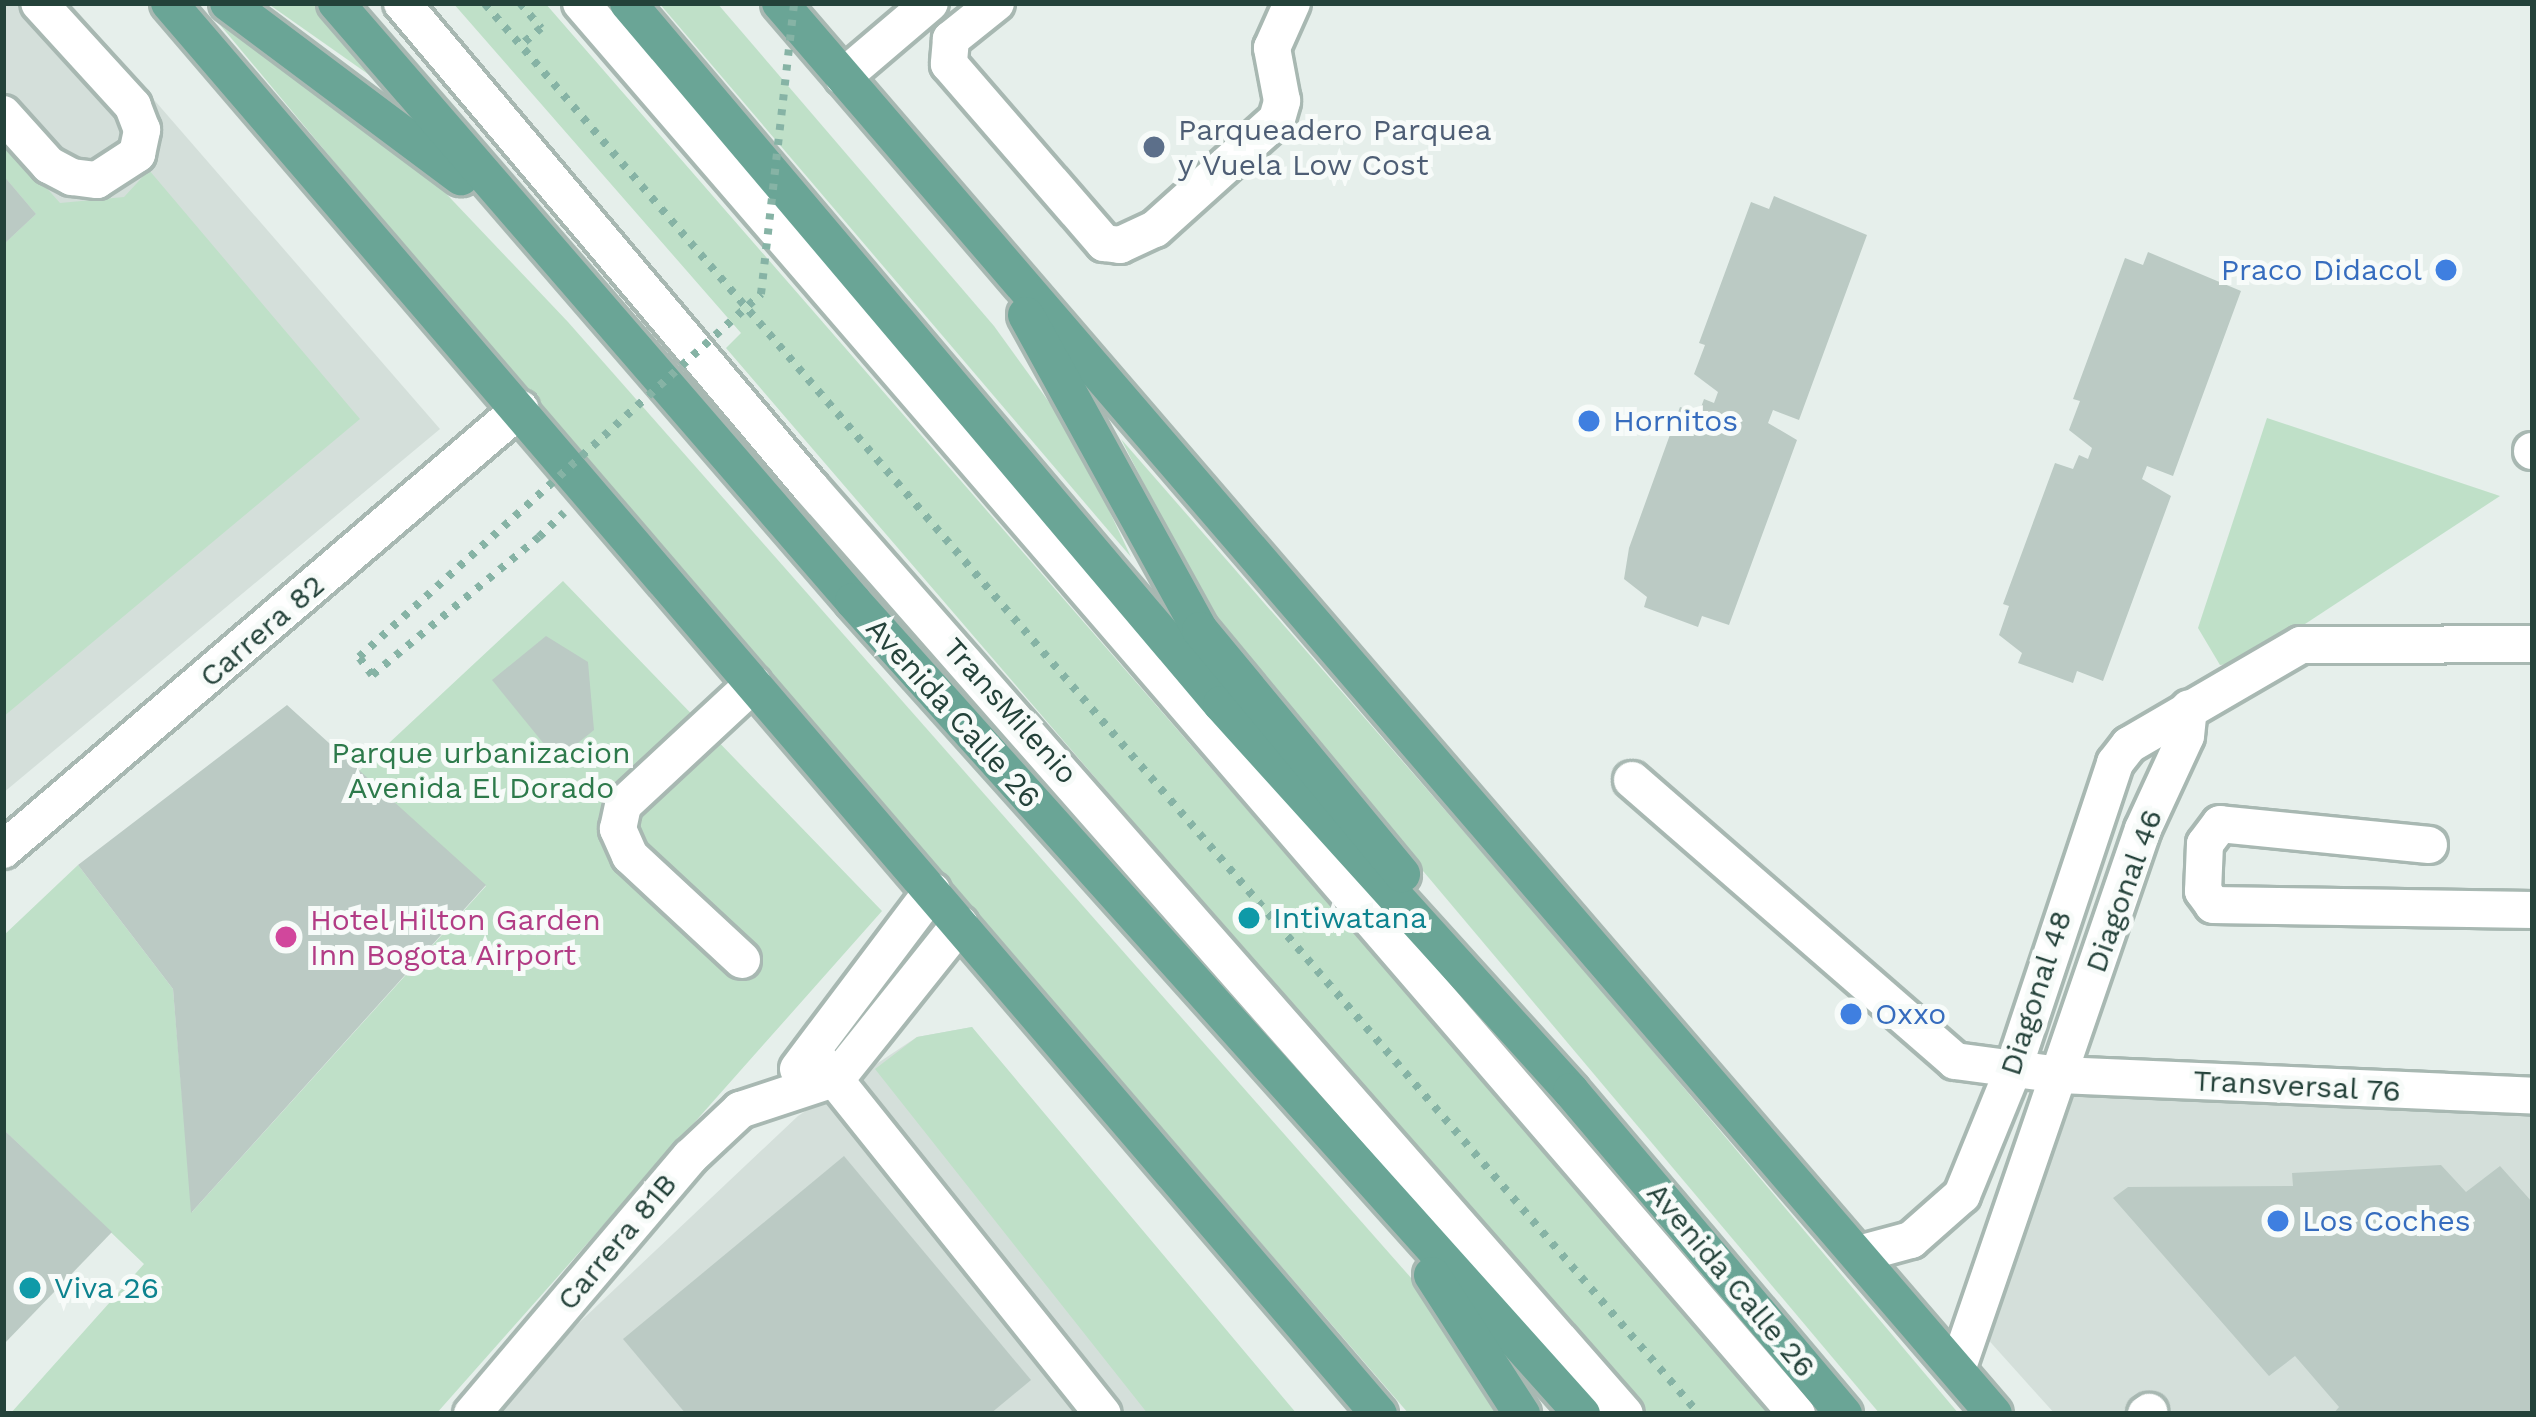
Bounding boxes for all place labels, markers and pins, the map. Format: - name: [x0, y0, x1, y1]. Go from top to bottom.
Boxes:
- place label: Parqueadero Parquea y Vuela Low Cost: [1178, 112, 1491, 182]
- marker: Parqueadero Parquea y Vuela Low Cost: [1141, 134, 1167, 160]
- place label: Praco Didacol: [2221, 252, 2422, 288]
- marker: Praco Didacol: [2433, 257, 2459, 283]
- place label: Hornitos: [1613, 403, 1738, 439]
- marker: Hornitos: [1576, 408, 1602, 434]
- place label: Intiwatana: [1273, 900, 1427, 936]
- place label: Hotel Hilton Garden Inn Bogota Airport: [310, 902, 602, 972]
- marker: Intiwatana: [1236, 905, 1262, 931]
- marker: Hotel Hilton Garden Inn Bogota Airport: [273, 924, 299, 950]
- place label: Oxxo: [1875, 996, 1946, 1032]
- marker: Oxxo: [1838, 1001, 1864, 1027]
- place label: Los Coches: [2302, 1203, 2471, 1239]
- marker: Los Coches: [2265, 1208, 2291, 1234]
- place label: Viva 26: [54, 1270, 160, 1306]
- marker: Viva 26: [17, 1275, 43, 1301]

